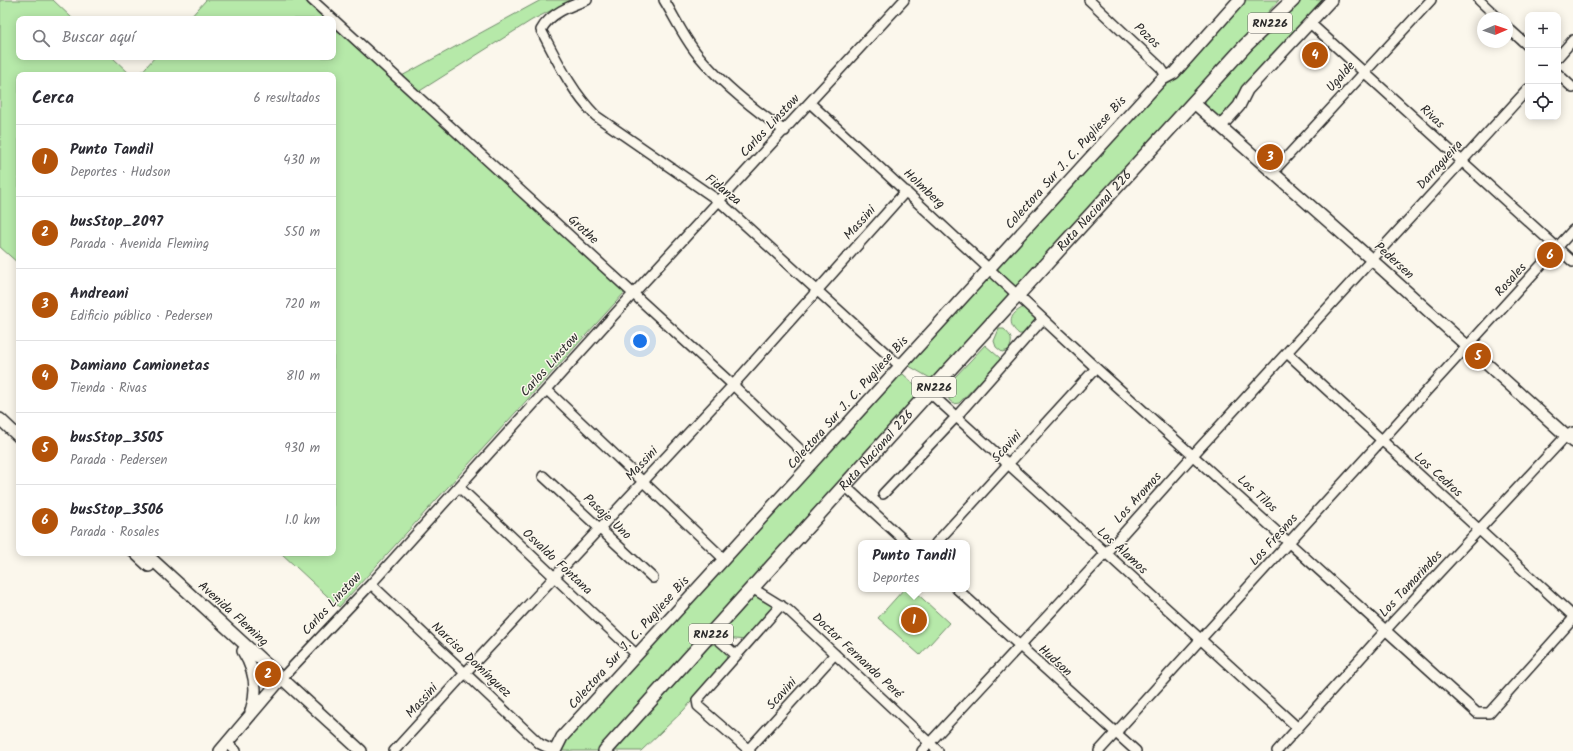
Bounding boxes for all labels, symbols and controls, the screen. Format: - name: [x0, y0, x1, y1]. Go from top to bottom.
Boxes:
- north arrow: [1477, 12, 1513, 48]
- map controls: [1525, 12, 1561, 120]
- button: +: [1525, 12, 1561, 48]
- road number: RN226: [1248, 13, 1292, 33]
- search box: [16, 16, 336, 60]
- street label: Pozos: [1129, 18, 1165, 54]
- text: Buscar aquí: [62, 26, 135, 50]
- icon: search: [30, 27, 52, 49]
- pin: 4: [1302, 40, 1328, 70]
- button: −: [1525, 48, 1561, 84]
- street label: Ugalde: [1321, 57, 1361, 97]
- button: locate: [1525, 84, 1561, 120]
- text: Cerca: [32, 85, 74, 112]
- text: 6 resultados: [253, 88, 320, 109]
- street label: Carlos Linstow: [735, 89, 805, 163]
- street label: Colectora Sur J. C. Pugliese Bis: [1000, 91, 1132, 234]
- street label: Rivas: [1415, 100, 1450, 134]
- street label: Darragueira: [1412, 135, 1468, 195]
- text: Punto Tandil: [70, 138, 153, 162]
- pin: 3: [1257, 142, 1283, 172]
- text: 1: [43, 150, 47, 171]
- text: 430 m: [283, 150, 320, 171]
- text: Deportes · Hudson: [70, 162, 170, 183]
- street label: Holmberg: [898, 164, 950, 214]
- street label: Ruta Nacional 226: [1052, 165, 1137, 256]
- street label: Fidanza: [700, 169, 746, 211]
- street label: Massini: [839, 200, 882, 245]
- text: busStop_2097: [70, 210, 163, 234]
- street label: Grothe: [563, 210, 603, 250]
- text: 2: [41, 222, 49, 243]
- text: 550 m: [284, 222, 320, 243]
- text: Parada · Avenida Fleming: [70, 234, 209, 255]
- street label: Pedersen: [1369, 237, 1419, 285]
- pin: 6: [1537, 240, 1563, 270]
- street label: Rosales: [1490, 258, 1532, 302]
- text: Andreani: [70, 282, 128, 306]
- text: 3: [41, 294, 49, 315]
- text: 720 m: [284, 294, 320, 315]
- text: Edificio público · Pedersen: [70, 306, 213, 327]
- street label: Carlos Linstow: [515, 328, 585, 402]
- your location: [630, 331, 650, 351]
- street label: Colectora Sur J. C. Pugliese Bis: [782, 331, 914, 474]
- pin: 5: [1465, 341, 1491, 371]
- text: Damiano Camionetas: [70, 354, 209, 378]
- text: 4: [41, 366, 49, 387]
- text: 810 m: [286, 366, 320, 387]
- road number: RN226: [912, 377, 956, 397]
- text: Tienda · Rivas: [70, 378, 147, 399]
- street label: Ruta Nacional 226: [834, 405, 919, 496]
- street label: Scavini: [987, 425, 1028, 468]
- text: busStop_3505: [70, 426, 163, 450]
- text: 5: [42, 438, 48, 459]
- text: 930 m: [284, 438, 320, 459]
- street label: Massini: [620, 441, 664, 486]
- street label: Los Cedros: [1409, 447, 1468, 503]
- text: Parada · Pedersen: [70, 450, 168, 471]
- street label: Los Aromos: [1109, 467, 1167, 529]
- street label: Los Tilos: [1232, 470, 1282, 518]
- street label: Pasaje Uno: [578, 489, 636, 545]
- text: busStop_3506: [70, 498, 164, 522]
- street label: Los Fresnos: [1245, 509, 1304, 571]
- text: 6: [41, 510, 49, 531]
- text: 1.0 km: [285, 510, 320, 531]
- text: Parada · Rosales: [70, 522, 159, 543]
- street label: Los Álamos: [1092, 522, 1153, 580]
- street label: Osvaldo Fontana: [517, 524, 597, 600]
- popup: [858, 540, 970, 592]
- text: Punto Tandil: [872, 544, 956, 568]
- street label: Los Tamarindos: [1374, 545, 1448, 622]
- street label: Carlos Linstow: [297, 567, 367, 641]
- text: Deportes: [872, 568, 919, 589]
- street label: Colectora Sur J. C. Pugliese Bis: [563, 571, 695, 714]
- street label: Avenida Fleming: [193, 576, 273, 652]
- pin: 1: [901, 605, 927, 635]
- street label: Doctor Fernando Peré: [807, 608, 908, 705]
- street label: Narciso Domínguez: [426, 617, 516, 703]
- road number: RN226: [689, 624, 733, 644]
- street label: Hudson: [1033, 640, 1077, 682]
- pin: 2: [255, 659, 281, 689]
- street label: Scavini: [762, 672, 803, 715]
- street label: Massini: [401, 678, 444, 723]

